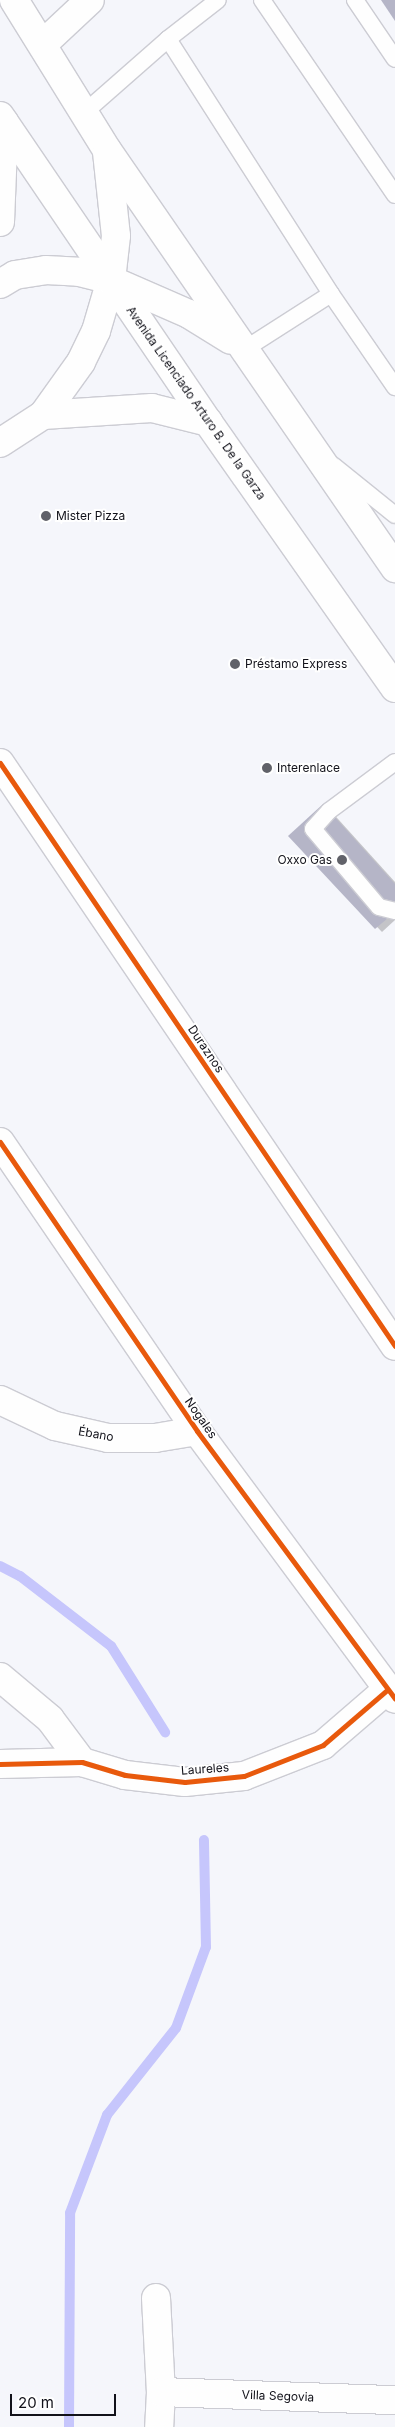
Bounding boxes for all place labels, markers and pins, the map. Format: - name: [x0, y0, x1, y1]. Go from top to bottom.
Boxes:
- place label: Mister Pizza: [56, 509, 125, 523]
- marker: Mister Pizza: [40, 510, 52, 522]
- place label: Préstamo Express: [245, 657, 347, 671]
- marker: Préstamo Express: [229, 658, 241, 670]
- place label: Interenlace: [277, 761, 340, 775]
- marker: Interenlace: [261, 762, 273, 774]
- place label: Oxxo Gas: [277, 853, 332, 867]
- marker: Oxxo Gas: [336, 854, 348, 866]

